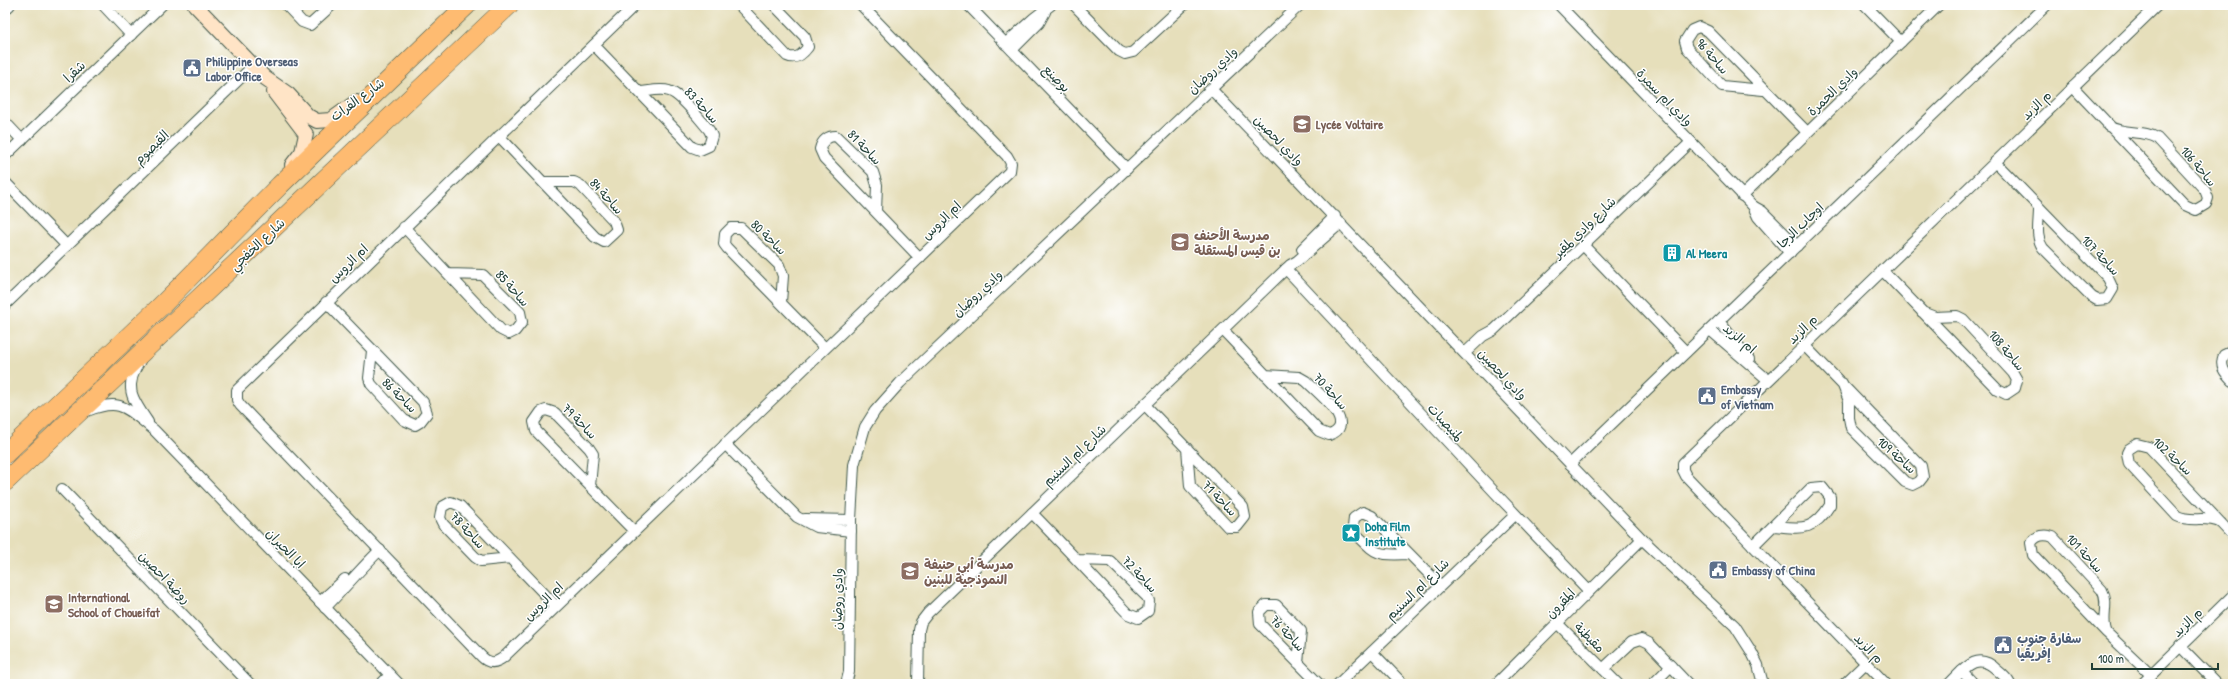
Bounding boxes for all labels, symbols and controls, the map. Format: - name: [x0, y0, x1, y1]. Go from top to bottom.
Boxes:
- street label: ساحة 96: [1692, 34, 1734, 78]
- street label: وادي روضان: [1183, 42, 1242, 99]
- place label: Philippine Overseas Labor Office: [206, 52, 298, 85]
- street label: شقرا: [59, 56, 89, 86]
- public building icon: Philippine Overseas Labor Office: [181, 57, 203, 79]
- street label: بوصنع: [1038, 60, 1075, 97]
- street label: وادي الحمرة: [1803, 62, 1862, 120]
- street label: وادي ام سمرة: [1631, 64, 1697, 131]
- street label: شارع الفرات: [326, 73, 388, 126]
- street label: ساحة 83: [681, 83, 723, 127]
- street label: م الزبد: [2017, 86, 2056, 125]
- street label: وادي لحصين: [1249, 111, 1308, 170]
- school or university icon: Lycée Voltaire: [1291, 113, 1313, 135]
- place label: Lycée Voltaire: [1316, 115, 1384, 134]
- street label: القيصوم: [129, 126, 174, 170]
- street label: ساحة 81: [844, 126, 886, 168]
- street label: ساحة 106: [2177, 142, 2221, 190]
- street label: ساحة 84: [586, 174, 628, 218]
- street label: شارع وادي لمقير: [1548, 192, 1620, 263]
- street label: ام الروس: [917, 197, 966, 245]
- street label: اوجاب الرجا: [1773, 198, 1827, 252]
- street label: شارع الخفجي: [225, 214, 291, 277]
- street label: ساحة 80: [747, 215, 791, 259]
- place label: مدرسة الأحنف بن قيس المستقلة: [1194, 226, 1281, 259]
- school or university icon: مدرسة الأحنف بن قيس المستقلة: [1169, 231, 1191, 253]
- street label: ساحة 107: [2078, 231, 2124, 279]
- street label: ام الروس: [324, 240, 373, 288]
- building icon: Al Meera: [1661, 242, 1683, 264]
- place label: Al Meera: [1686, 244, 1728, 262]
- street label: وادي روضان: [948, 265, 1007, 322]
- street label: ساحة 85: [492, 266, 534, 310]
- street label: م الزبد: [1783, 310, 1822, 349]
- street label: ام الزبد: [1718, 319, 1761, 359]
- street label: ساحة 108: [1985, 326, 2029, 374]
- street label: وادي لحصين: [1474, 344, 1532, 404]
- street label: ساحة 70: [1310, 369, 1352, 413]
- street label: ساحة 86: [379, 374, 421, 416]
- place label: Embassy of Vietnam: [1721, 380, 1774, 413]
- public building icon: Embassy of Vietnam: [1696, 385, 1718, 407]
- street label: ساحة 79: [558, 399, 602, 443]
- street label: لمنيصبات: [1424, 399, 1468, 445]
- street label: شارع ام السنيم: [1038, 420, 1111, 491]
- street label: ساحة 109: [1873, 432, 1921, 478]
- street label: ساحة 102: [2149, 433, 2197, 479]
- street label: ساحة 71: [1199, 476, 1241, 520]
- street label: ساحة 78: [446, 508, 490, 552]
- place label: Doha Film Institute: [1365, 517, 1410, 550]
- place icon: Doha Film Institute: [1340, 522, 1362, 544]
- street label: ابا الحيران: [262, 524, 310, 572]
- street label: ساحة 101: [2062, 530, 2108, 576]
- street label: روضة احصين: [135, 546, 195, 608]
- street label: ساحة 72: [1118, 552, 1162, 596]
- street label: شارع ام السنيم: [1381, 554, 1454, 625]
- place label: مدرسة أبي حنيفة النموذجية للبنين: [924, 555, 1014, 588]
- public building icon: Embassy of China: [1707, 559, 1729, 581]
- school or university icon: مدرسة أبي حنيفة النموذجية للبنين: [899, 560, 921, 582]
- place label: Embassy of China: [1732, 561, 1816, 580]
- street label: وادي روضان: [827, 568, 848, 630]
- street label: ام الروس: [519, 578, 568, 626]
- street label: المقرون: [1541, 584, 1579, 622]
- place label: International School of Choueifat: [68, 588, 160, 621]
- school or university icon: International School of Choueifat: [43, 593, 65, 615]
- street label: م الزبد: [2168, 603, 2207, 642]
- street label: ساحة 76: [1267, 611, 1309, 655]
- street label: مقيطنة: [1571, 618, 1609, 656]
- street label: م الزبد: [1849, 629, 1888, 668]
- place label: سفارة جنوب إفريقيا: [2017, 629, 2082, 663]
- public building icon: سفارة جنوب إفريقيا: [1992, 634, 2014, 656]
- scale bar: [2092, 645, 2218, 671]
- text: 100 m: [2098, 650, 2124, 667]

